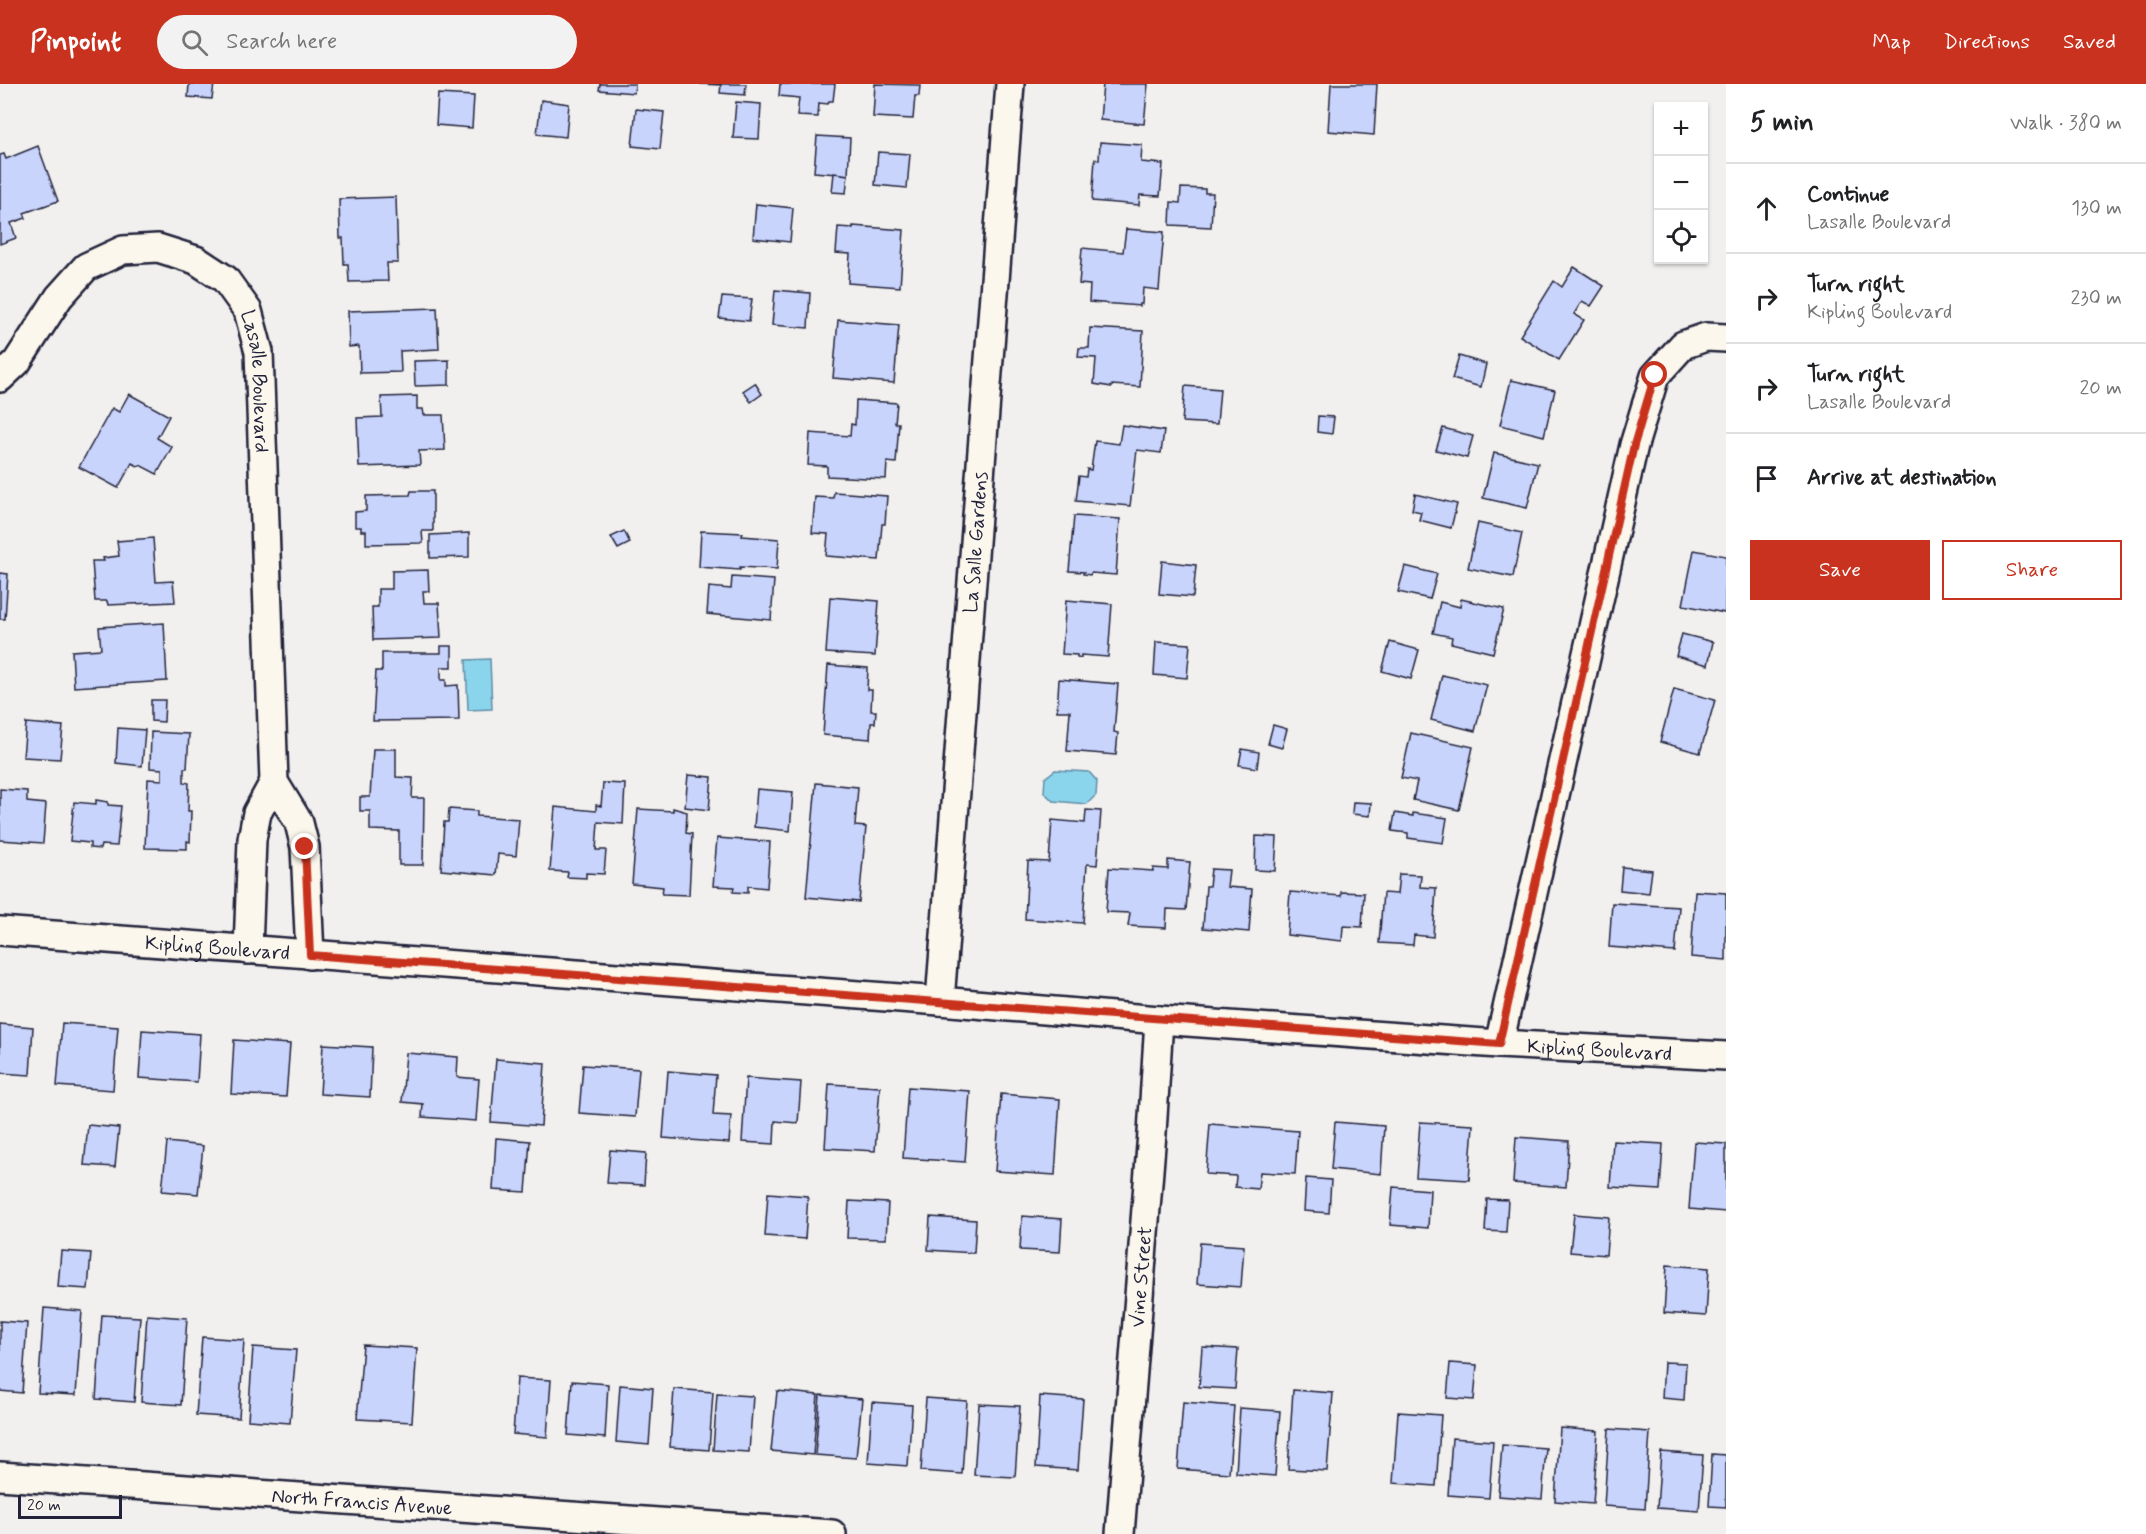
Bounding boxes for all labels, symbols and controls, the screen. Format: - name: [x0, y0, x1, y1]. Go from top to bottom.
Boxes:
- search box: [157, 15, 577, 69]
- text: Pinpoint: [30, 24, 121, 61]
- icon: search: [178, 26, 211, 59]
- text: Search here: [226, 28, 337, 56]
- text: Map: [1872, 28, 1911, 56]
- text: Directions: [1944, 28, 2030, 56]
- text: Saved: [2063, 28, 2116, 56]
- map controls: [1654, 102, 1708, 264]
- button: +: [1654, 102, 1708, 156]
- text: 5 min: [1750, 106, 1814, 140]
- text: Walk · 380 m: [2010, 110, 2122, 137]
- button: −: [1654, 156, 1708, 210]
- text: Continue: [1807, 181, 1889, 209]
- icon: ahead: [1750, 192, 1783, 225]
- text: 130 m: [2071, 195, 2122, 222]
- text: Lasalle Boulevard: [1807, 209, 1951, 236]
- button: locate: [1654, 210, 1708, 264]
- text: Turn right: [1807, 271, 1905, 299]
- icon: right: [1750, 282, 1783, 315]
- text: 230 m: [2070, 285, 2122, 312]
- text: Kipling Boulevard: [1807, 299, 1952, 326]
- street label: Lasalle Boulevard: [233, 307, 275, 453]
- route start: [1641, 361, 1667, 387]
- text: Turn right: [1807, 361, 1905, 389]
- icon: right: [1750, 372, 1783, 405]
- text: 20 m: [2079, 375, 2122, 402]
- text: Lasalle Boulevard: [1807, 389, 1951, 416]
- icon: arrive: [1750, 462, 1783, 495]
- text: Arrive at destination: [1807, 464, 1997, 492]
- street label: La Salle Gardens: [958, 471, 995, 614]
- button: Save: [1750, 540, 1930, 600]
- button: Share: [1942, 540, 2122, 600]
- route end: [291, 833, 317, 859]
- street label: Kipling Boulevard: [144, 930, 291, 968]
- street label: Kipling Boulevard: [1526, 1033, 1673, 1068]
- street label: Vine Street: [1125, 1225, 1160, 1329]
- street label: North Francis Avenue: [271, 1483, 453, 1523]
- scale bar: [18, 1492, 122, 1520]
- text: 20 m: [27, 1495, 61, 1516]

